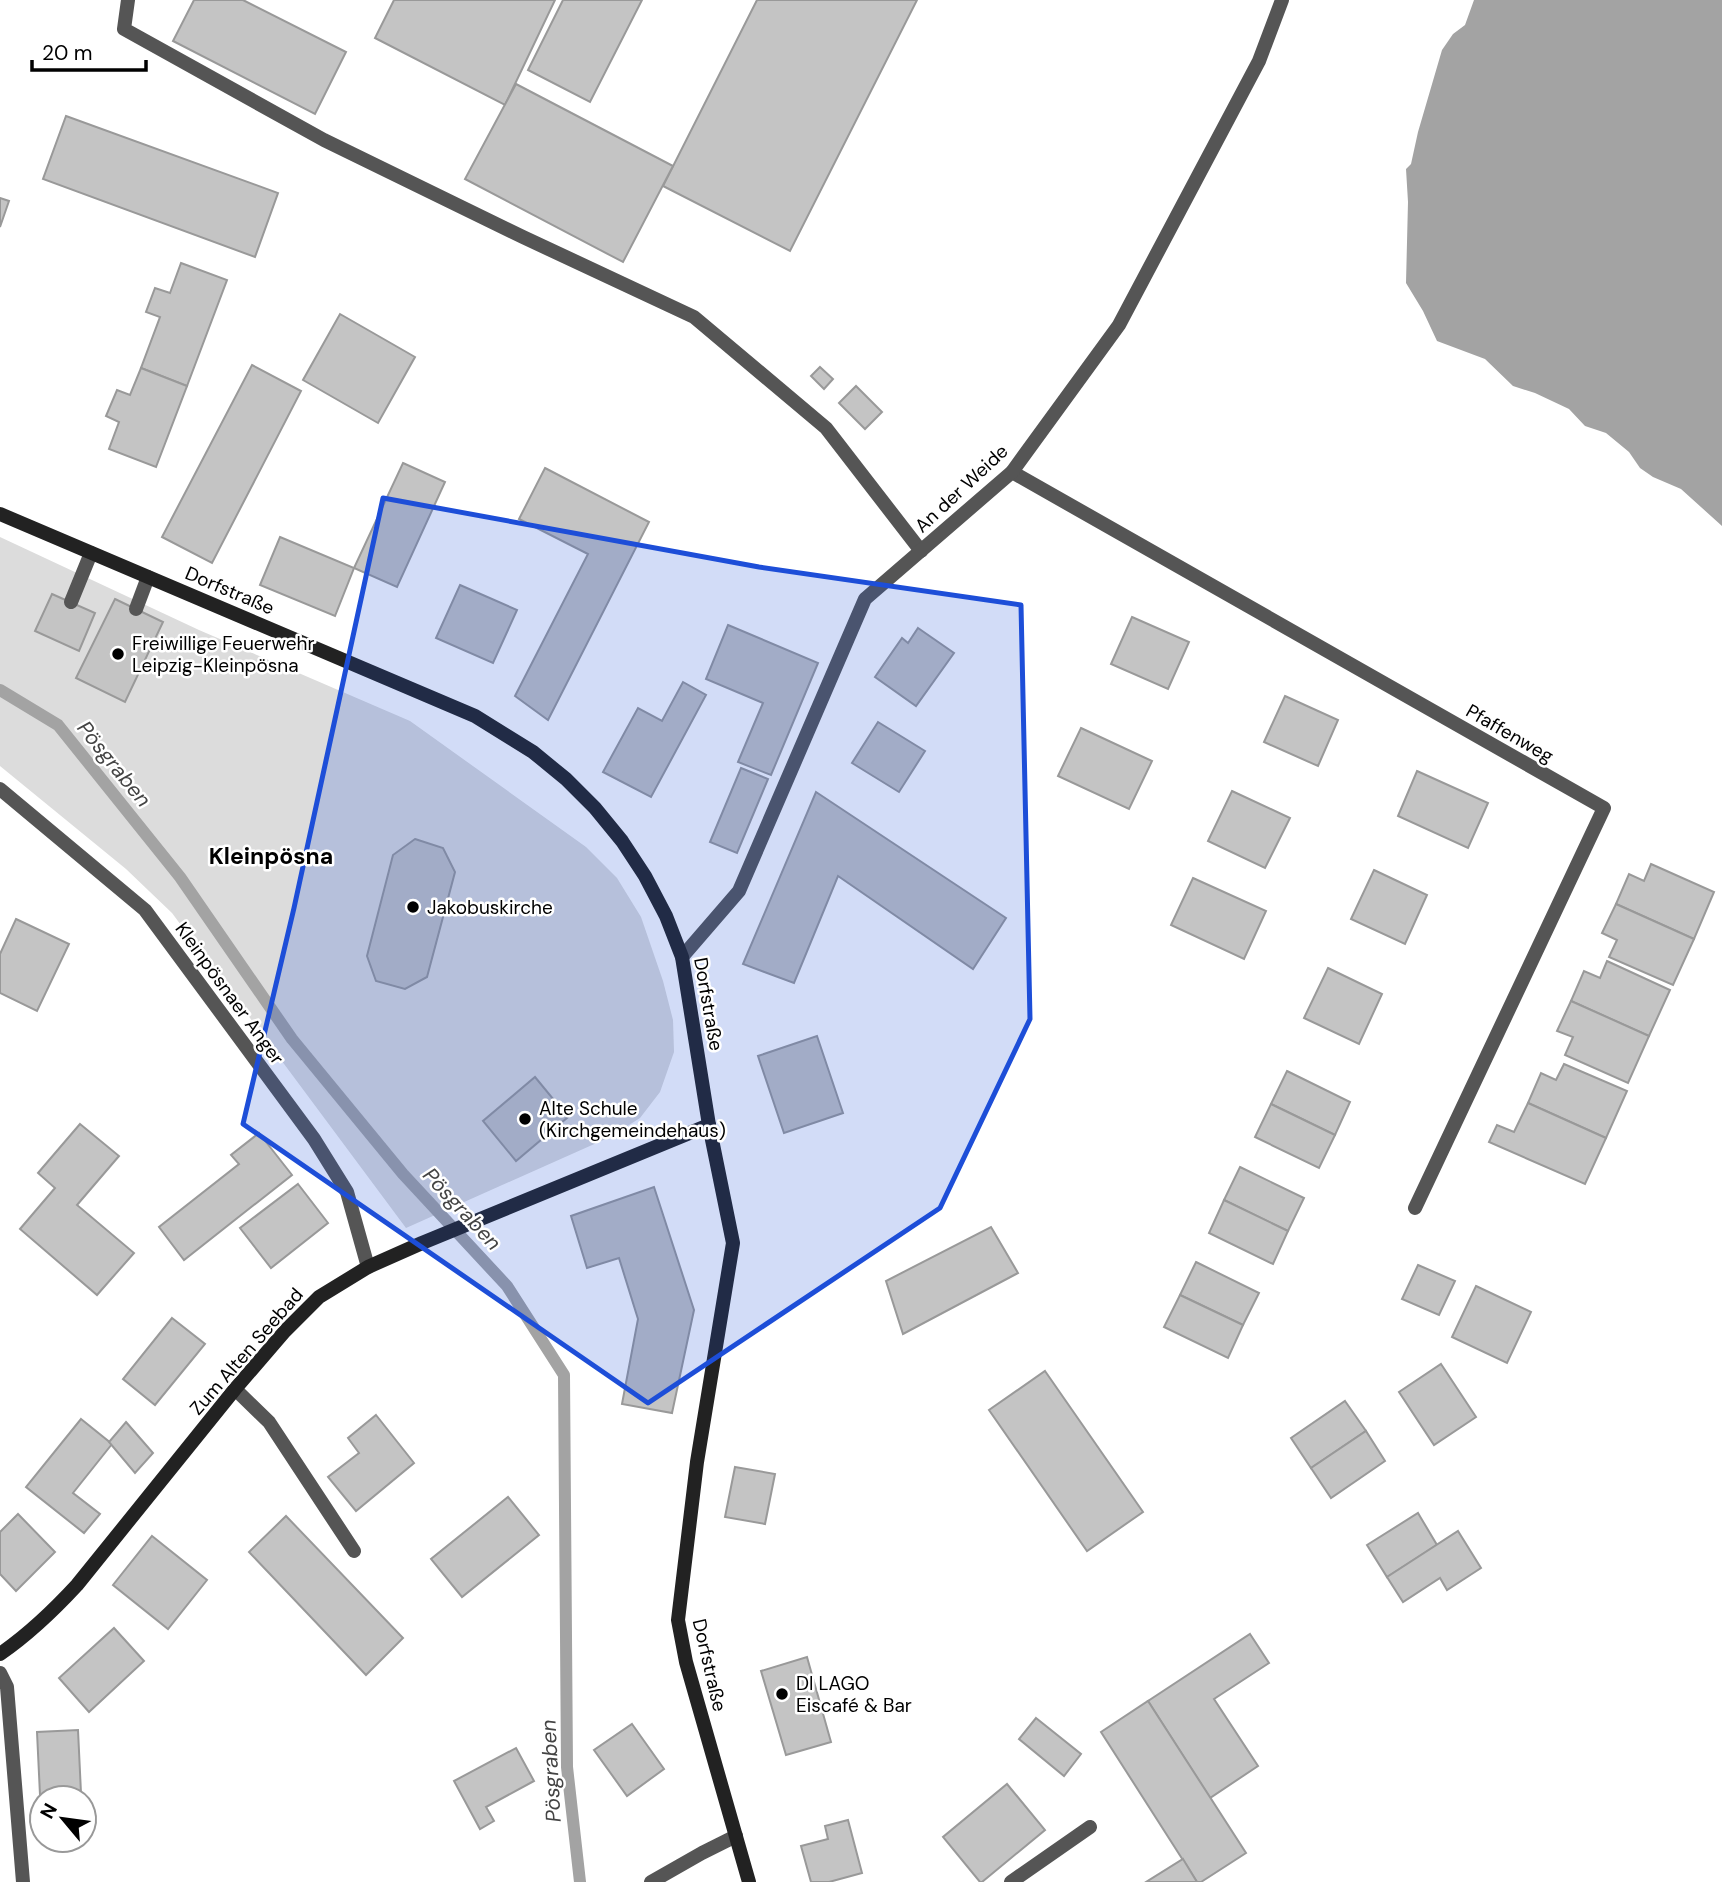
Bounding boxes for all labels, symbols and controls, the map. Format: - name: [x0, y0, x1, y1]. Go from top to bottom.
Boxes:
- scale bar: [32, 28, 145, 72]
- text: 20 m: [42, 39, 93, 67]
- street label: An der Weide: [909, 439, 1013, 538]
- street label: Dorfstraße: [181, 560, 278, 620]
- place label: Freiwillige Feuerwehr Leipzig-Kleinpösna: [132, 631, 315, 678]
- marker: Freiwillige Feuerwehr Leipzig-Kleinpösna: [110, 646, 126, 662]
- street label: Pfaffenweg: [1461, 698, 1558, 769]
- water label: Pösgraben: [71, 715, 157, 813]
- district label: Kleinpösna: [209, 841, 333, 871]
- place label: Jakobuskirche: [427, 895, 553, 920]
- marker: Jakobuskirche: [405, 899, 421, 915]
- street label: Kleinpösnaer Anger: [170, 917, 290, 1069]
- street label: Dorfstraße: [688, 955, 729, 1053]
- place label: Alte Schule (Kirchgemeindehaus): [539, 1096, 726, 1143]
- marker: Alte Schule (Kirchgemeindehaus): [517, 1111, 533, 1127]
- water label: Pösgraben: [417, 1162, 507, 1256]
- street label: Zum Alten Seebad: [184, 1282, 309, 1420]
- street label: Dorfstraße: [687, 1616, 732, 1714]
- place label: DI LAGO Eiscafé & Bar: [796, 1671, 912, 1718]
- marker: DI LAGO Eiscafé & Bar: [774, 1686, 790, 1702]
- water label: Pösgraben: [534, 1719, 568, 1823]
- north arrow: [28, 1784, 98, 1854]
- text: N: [34, 1799, 63, 1823]

